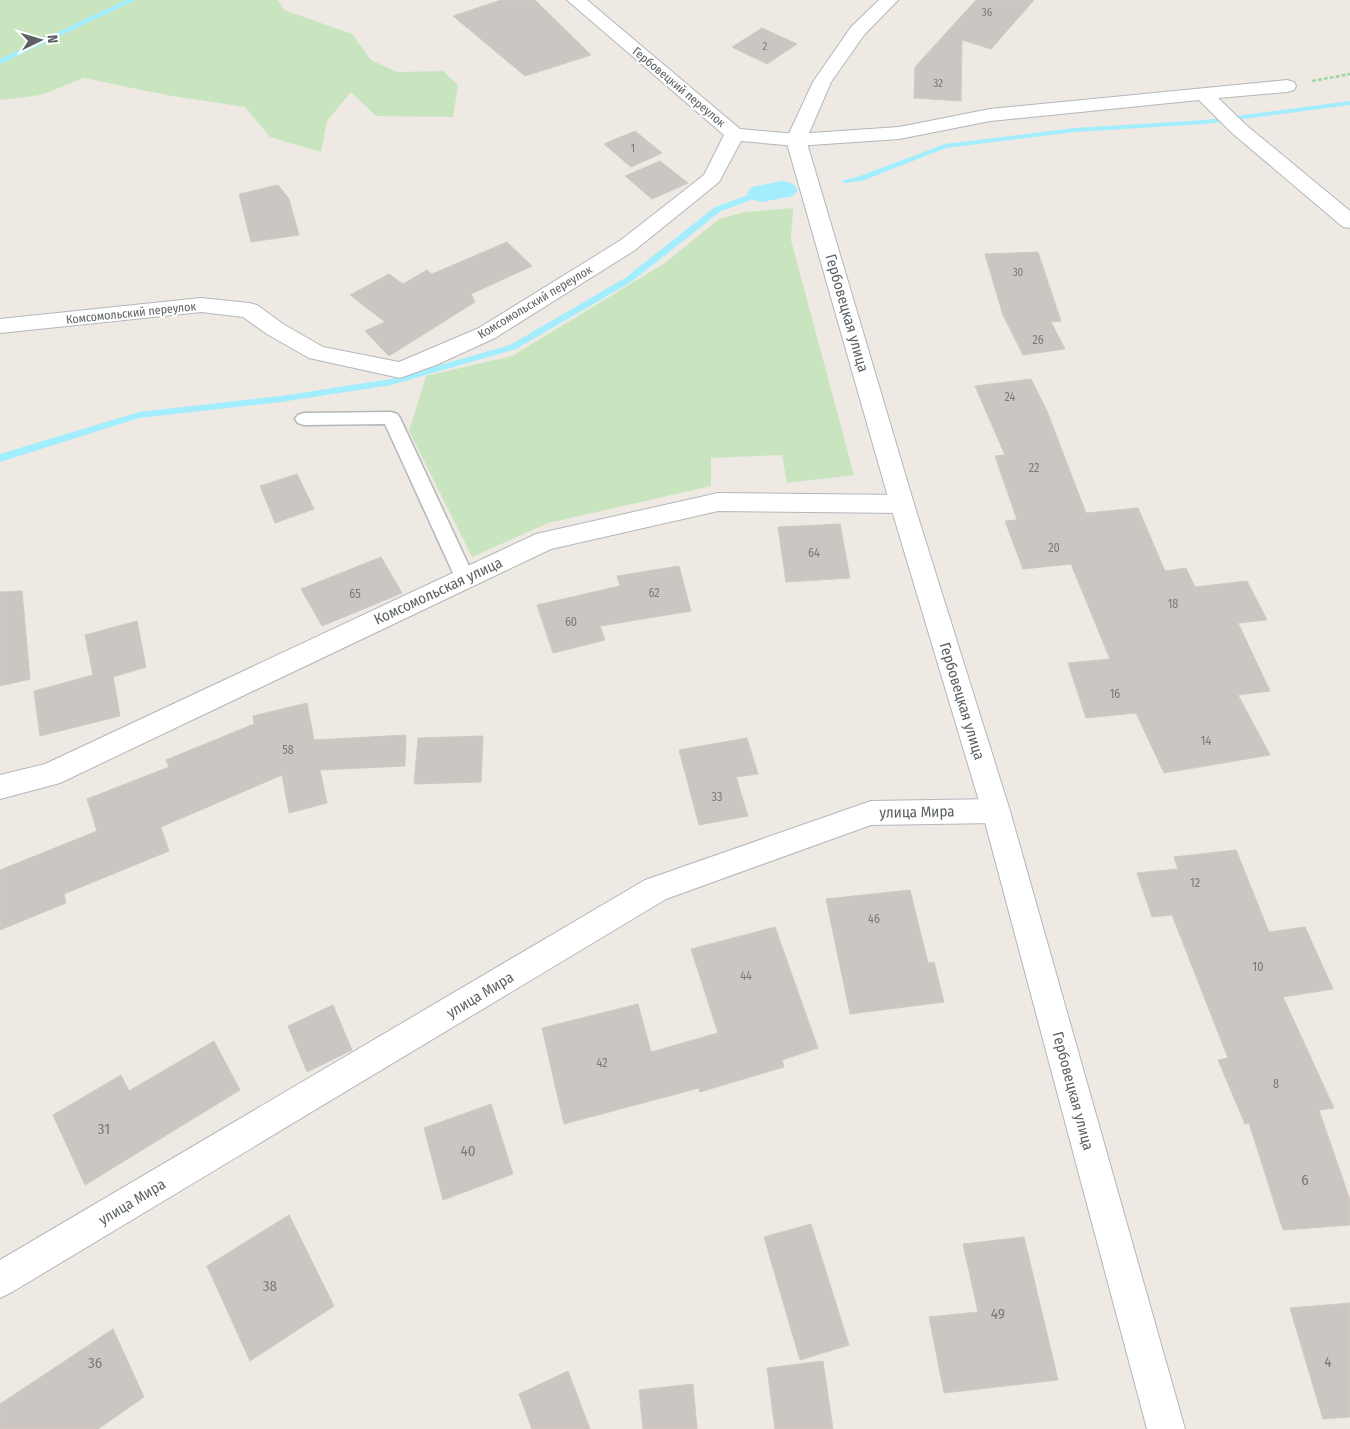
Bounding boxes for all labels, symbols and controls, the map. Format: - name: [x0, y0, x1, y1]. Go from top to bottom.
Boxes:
- house number: 36: [982, 6, 993, 19]
- north arrow: [15, 15, 65, 65]
- text: N: [44, 34, 61, 44]
- house number: 2: [763, 40, 768, 53]
- street label: Гербовецкий переулок: [630, 44, 728, 130]
- house number: 32: [933, 77, 943, 90]
- house number: 1: [631, 142, 635, 155]
- street label: Гербовецкая улица: [822, 252, 872, 374]
- street label: Комсомольский переулок: [475, 262, 595, 342]
- house number: 30: [1013, 266, 1024, 279]
- street label: Комсомольский переулок: [65, 299, 197, 327]
- house number: 26: [1032, 333, 1044, 347]
- house number: 24: [1005, 390, 1016, 404]
- house number: 22: [1029, 461, 1039, 475]
- house number: 20: [1048, 541, 1060, 555]
- house number: 64: [808, 546, 820, 560]
- street label: Комсомольская улица: [371, 553, 505, 629]
- house number: 62: [648, 586, 660, 600]
- house number: 65: [349, 587, 361, 601]
- house number: 18: [1168, 597, 1178, 611]
- house number: 60: [565, 615, 577, 629]
- street label: Гербовецкая улица: [936, 640, 988, 762]
- house number: 16: [1110, 687, 1120, 701]
- house number: 14: [1201, 734, 1211, 748]
- house number: 58: [282, 743, 294, 757]
- house number: 33: [712, 790, 722, 804]
- street label: улица Мира: [879, 802, 955, 822]
- house number: 12: [1190, 876, 1200, 890]
- house number: 46: [868, 912, 880, 926]
- house number: 10: [1253, 960, 1263, 974]
- street label: улица Мира: [443, 968, 517, 1022]
- house number: 44: [740, 969, 752, 983]
- street label: Гербовецкая улица: [1049, 1030, 1097, 1152]
- house number: 42: [597, 1056, 607, 1070]
- house number: 8: [1273, 1077, 1279, 1091]
- house number: 31: [98, 1120, 110, 1138]
- house number: 40: [460, 1142, 476, 1160]
- house number: 6: [1301, 1171, 1309, 1189]
- street label: улица Мира: [95, 1175, 169, 1229]
- house number: 38: [263, 1277, 277, 1295]
- house number: 49: [991, 1305, 1005, 1323]
- house number: 4: [1324, 1353, 1332, 1371]
- house number: 36: [88, 1354, 102, 1372]

